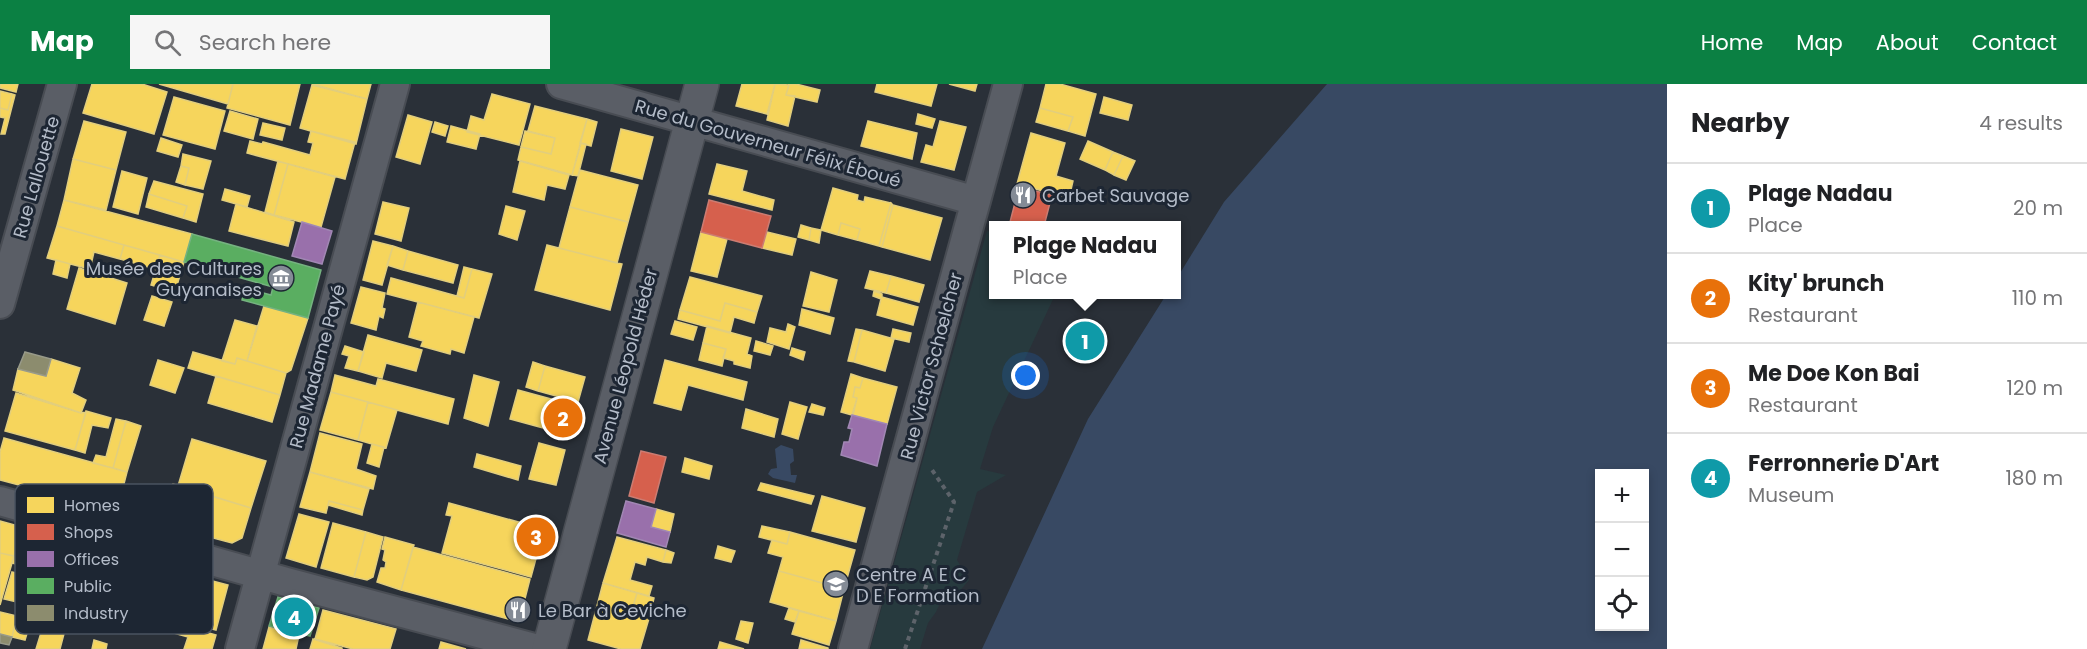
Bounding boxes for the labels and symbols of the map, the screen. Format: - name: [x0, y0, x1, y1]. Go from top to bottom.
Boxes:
- street label: Rue du Gouverneur Félix Éboué: [632, 93, 904, 193]
- street label: Rue Lallouette: [7, 113, 65, 241]
- restaurant icon: Carbet Sauvage: [1008, 180, 1038, 210]
- place label: Carbet Sauvage: [1042, 183, 1189, 208]
- place label: Musée des Cultures Guyanaises: [86, 256, 262, 302]
- museum icon: Musée des Cultures Guyanaises: [266, 263, 296, 293]
- street label: Avenue Léopold Héder: [587, 265, 663, 467]
- street label: Rue Victor Schœlcher: [894, 269, 968, 462]
- street label: Rue Madame Payé: [283, 281, 351, 451]
- pin: 1: [1066, 318, 1104, 364]
- your location: [1011, 361, 1040, 390]
- pin: 2: [544, 396, 582, 440]
- legend: [15, 484, 213, 634]
- text: Homes: [64, 494, 120, 517]
- pin: 3: [516, 514, 556, 560]
- text: Shops: [64, 521, 113, 544]
- text: Offices: [64, 548, 119, 571]
- place label: Centre A E C D E Formation: [856, 562, 980, 608]
- school or university icon: Centre A E C D E Formation: [821, 569, 851, 599]
- text: Public: [64, 575, 112, 598]
- pin: 4: [274, 594, 314, 640]
- restaurant icon: Le Bar à Ceviche: [503, 595, 533, 625]
- place label: Le Bar à Ceviche: [538, 598, 687, 623]
- text: Industry: [64, 602, 128, 625]

